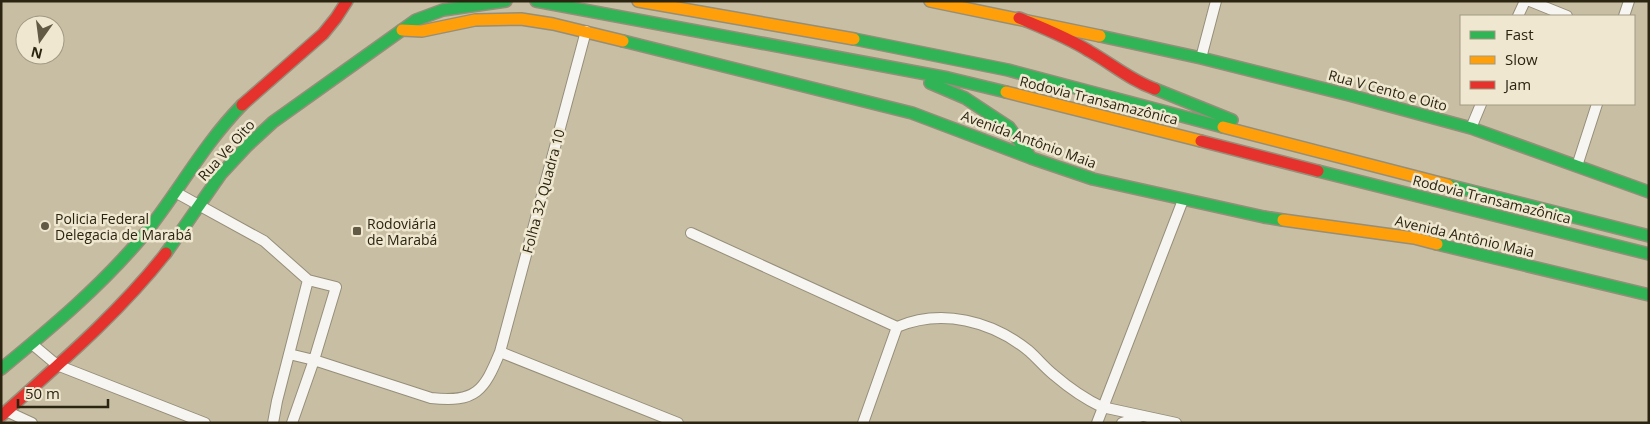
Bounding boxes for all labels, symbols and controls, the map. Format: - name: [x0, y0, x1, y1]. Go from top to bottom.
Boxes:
- north arrow: [15, 15, 65, 65]
- legend: [1460, 15, 1635, 105]
- text: Fast: [1505, 24, 1534, 44]
- text: N: [29, 43, 45, 64]
- text: Slow: [1505, 49, 1538, 69]
- street label: Rua V Cento e Oito: [1326, 65, 1450, 115]
- street label: Rodovia Transamazônica: [1018, 71, 1180, 129]
- text: Jam: [1503, 74, 1531, 94]
- street label: Avenida Antônio Maia: [959, 106, 1099, 172]
- street label: Rua Ve Oito: [193, 115, 259, 185]
- street label: Folha 32 Quadra 10: [517, 127, 569, 255]
- street label: Rodovia Transamazônica: [1411, 170, 1573, 228]
- place label: Policia Federal Delegacia de Marabá: [55, 209, 192, 244]
- street label: Avenida Antônio Maia: [1393, 211, 1537, 261]
- place label: Rodoviária de Marabá: [367, 214, 437, 249]
- marker: Policia Federal Delegacia de Marabá: [39, 220, 51, 232]
- marker: Rodoviária de Marabá: [351, 225, 363, 237]
- scale bar: [18, 376, 108, 408]
- text: 50 m: [25, 383, 60, 403]

